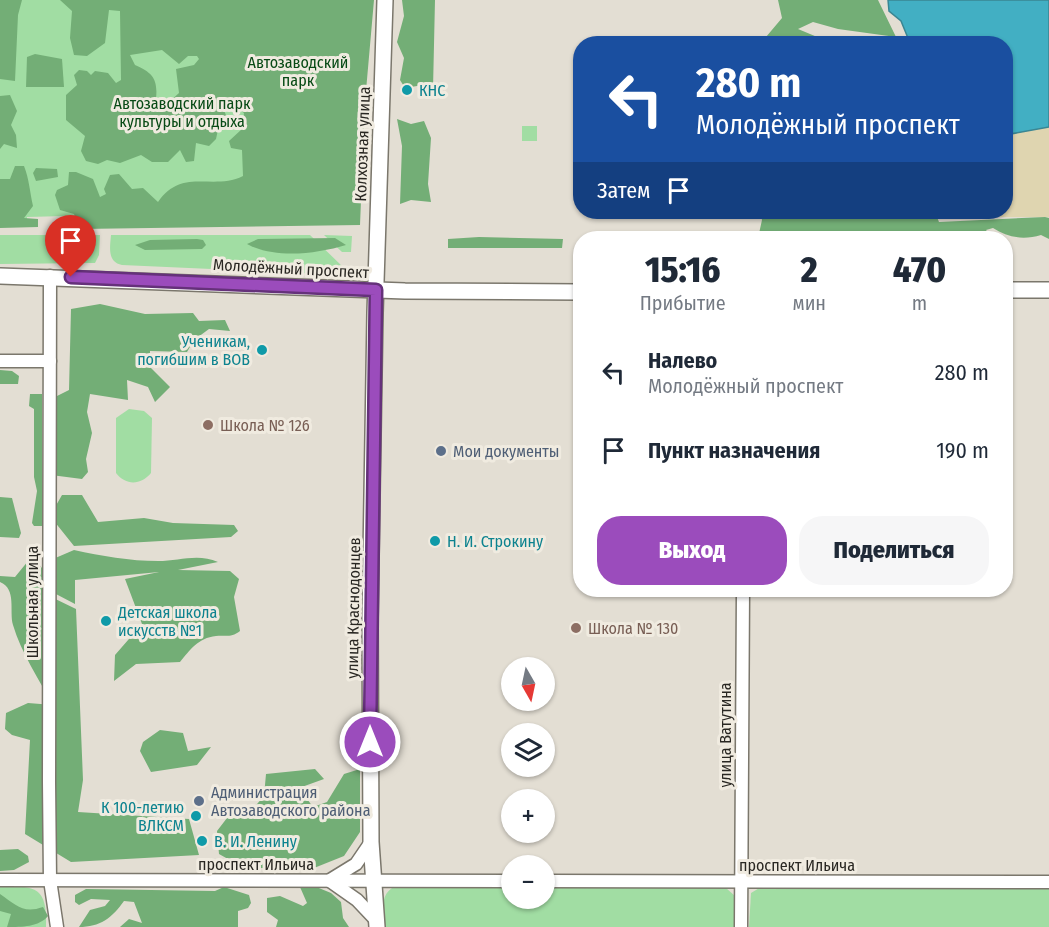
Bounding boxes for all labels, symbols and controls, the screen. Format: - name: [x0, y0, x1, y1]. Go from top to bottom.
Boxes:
- park label: Автозаводский парк: [248, 53, 348, 90]
- text: 280 m: [696, 58, 801, 108]
- icon: left: [597, 60, 675, 138]
- place label: КНС: [419, 81, 445, 100]
- marker: КНС: [400, 83, 414, 97]
- street label: Колхозная улица: [351, 86, 374, 202]
- park label: Автозаводский парк культуры и отдыха: [114, 94, 251, 131]
- text: Молодёжный проспект: [696, 109, 960, 141]
- icon: arrive: [662, 174, 695, 207]
- text: Затем: [597, 177, 650, 204]
- pin: [45, 215, 96, 277]
- icon: arrive: [54, 224, 87, 257]
- text: 15:16: [645, 248, 721, 292]
- text: 2: [801, 248, 818, 292]
- text: 470: [893, 248, 946, 292]
- street label: Молодёжный проспект: [212, 255, 370, 282]
- text: Прибытие: [640, 291, 726, 315]
- text: мин: [792, 291, 826, 315]
- text: m: [912, 291, 927, 315]
- place label: Ученикам, погибшим в ВОВ: [137, 332, 250, 369]
- marker: Ученикам, погибшим в ВОВ: [255, 343, 269, 357]
- text: Налево: [648, 347, 717, 374]
- icon: left: [597, 356, 630, 389]
- text: 280 m: [935, 359, 989, 386]
- text: Молодёжный проспект: [648, 374, 843, 398]
- place label: Школа № 126: [220, 416, 310, 435]
- marker: Школа № 126: [201, 418, 215, 432]
- icon: arrive: [597, 434, 630, 467]
- text: Пункт назначения: [648, 437, 820, 464]
- text: 190 m: [936, 437, 989, 464]
- place label: Мои документы: [453, 442, 559, 461]
- marker: Мои документы: [434, 444, 448, 458]
- button: Выход: [597, 516, 787, 585]
- button: Поделиться: [799, 516, 989, 585]
- place label: Н. И. Строкину: [447, 532, 544, 551]
- marker: Н. И. Строкину: [428, 534, 442, 548]
- street label: улица Краснодонцев: [343, 537, 364, 679]
- street label: Школьная улица: [23, 546, 42, 658]
- place label: Детская школа искусств №1: [117, 603, 217, 640]
- marker: Детская школа искусств №1: [99, 614, 113, 628]
- place label: Школа № 130: [588, 619, 678, 638]
- marker: Школа № 130: [569, 621, 583, 635]
- north arrow: [501, 657, 555, 711]
- map controls: [501, 657, 555, 909]
- street label: улица Ватутина: [716, 682, 735, 788]
- position arrow: [338, 710, 402, 774]
- button: layers: [501, 723, 555, 777]
- place label: Администрация Автозаводского района: [211, 783, 371, 820]
- button: +: [501, 789, 555, 843]
- marker: Администрация Автозаводского района: [192, 794, 206, 808]
- place label: К 100-летию ВЛКСМ: [101, 798, 184, 835]
- marker: К 100-летию ВЛКСМ: [189, 809, 203, 823]
- place label: В. И. Ленину: [214, 832, 298, 851]
- marker: В. И. Ленину: [195, 834, 209, 848]
- street label: проспект Ильича: [198, 855, 314, 874]
- button: −: [501, 855, 555, 909]
- street label: проспект Ильича: [739, 856, 855, 875]

